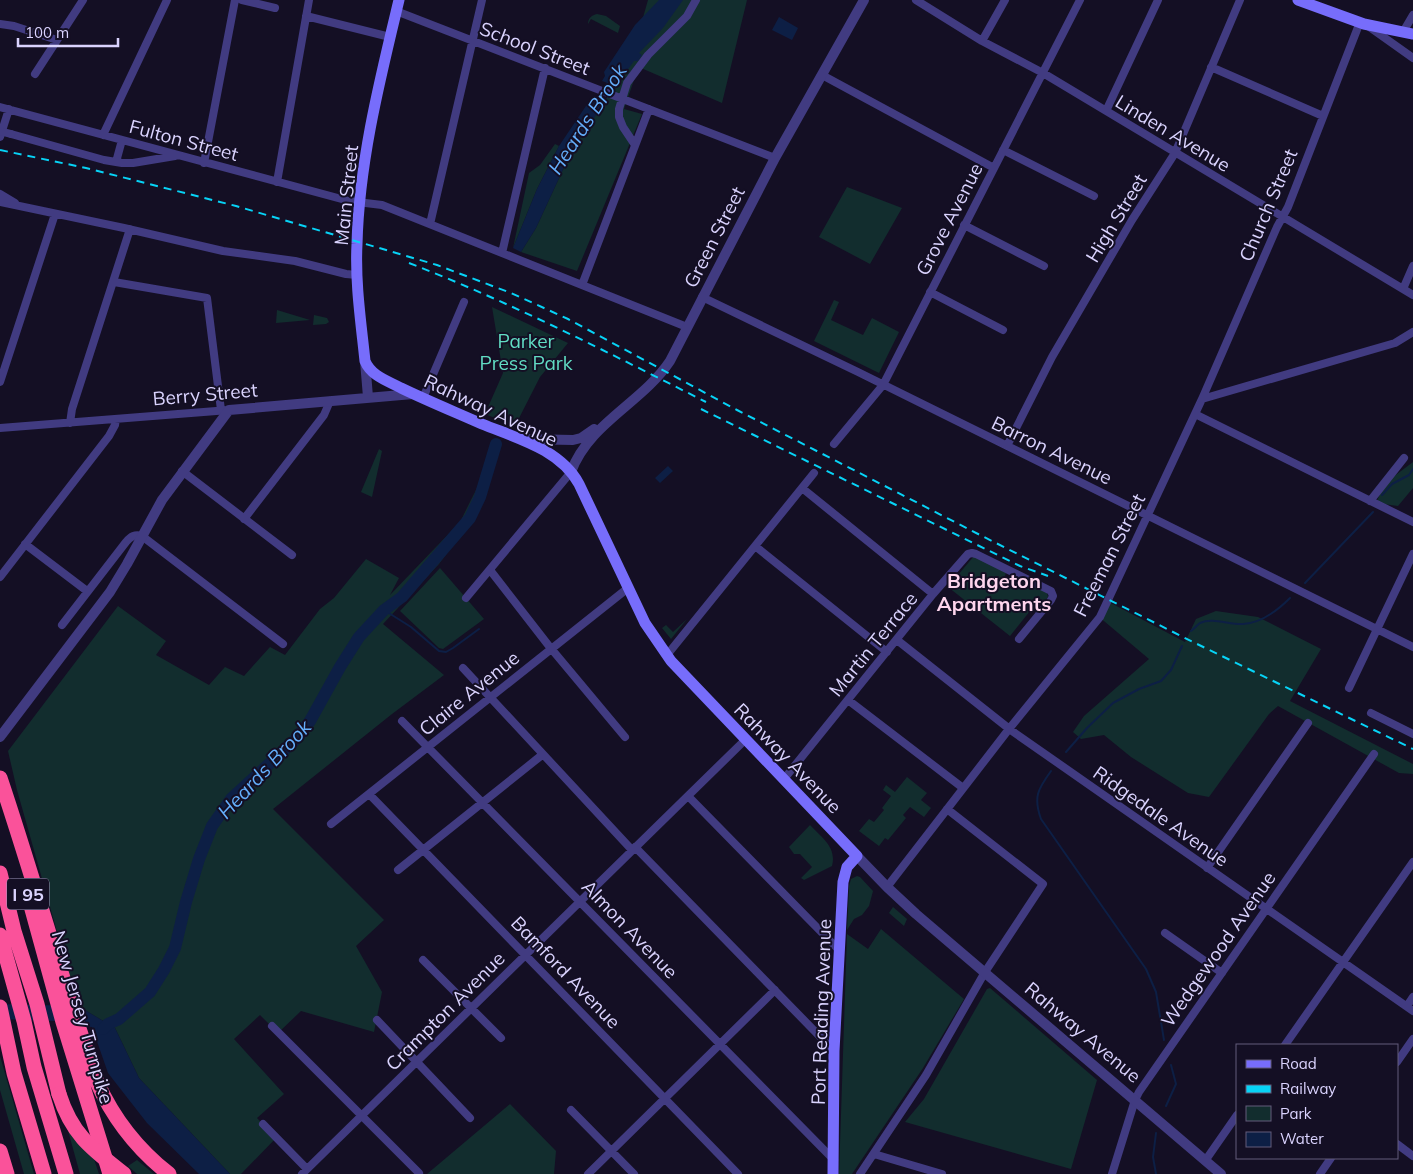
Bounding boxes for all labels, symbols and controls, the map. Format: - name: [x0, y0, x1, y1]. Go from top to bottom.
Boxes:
- scale bar: [18, 15, 118, 47]
- street label: School Street: [477, 16, 594, 80]
- text: 100 m: [25, 23, 69, 42]
- water label: Heards Brook: [542, 59, 632, 179]
- street label: Linden Avenue: [1111, 89, 1235, 177]
- street label: Fulton Street: [127, 114, 242, 166]
- street label: Main Street: [329, 143, 363, 246]
- street label: Church Street: [1234, 145, 1303, 265]
- street label: Grove Avenue: [910, 159, 988, 279]
- street label: High Street: [1080, 169, 1152, 267]
- street label: Green Street: [678, 182, 750, 291]
- park label: Parker Press Park: [479, 329, 573, 375]
- street label: Rahway Avenue: [420, 369, 562, 451]
- street label: Berry Street: [152, 377, 259, 411]
- street label: Barron Avenue: [988, 410, 1116, 490]
- street label: Freeman Street: [1068, 489, 1150, 620]
- district label: Bridgeton Apartments: [937, 568, 1051, 616]
- street label: Martin Terrace: [824, 587, 922, 701]
- street label: Claire Avenue: [414, 645, 524, 741]
- street label: Rahway Avenue: [729, 698, 847, 818]
- water label: Heards Brook: [212, 714, 317, 824]
- street label: Ridgedale Avenue: [1089, 760, 1233, 872]
- street label: Wedgewood Avenue: [1155, 867, 1281, 1031]
- street label: Almon Avenue: [577, 875, 683, 983]
- road number: I 95: [7, 879, 49, 910]
- street label: Bamford Avenue: [506, 911, 626, 1033]
- street label: Port Reading Avenue: [806, 919, 836, 1105]
- street label: New Jersey Turnpike: [47, 928, 119, 1106]
- street label: Crampton Avenue: [380, 946, 510, 1076]
- street label: Rahway Avenue: [1020, 976, 1146, 1088]
- legend: [1236, 1044, 1398, 1159]
- text: Road: [1280, 1054, 1317, 1073]
- text: Railway: [1280, 1079, 1336, 1098]
- text: Park: [1280, 1104, 1312, 1123]
- text: Water: [1280, 1129, 1324, 1148]

